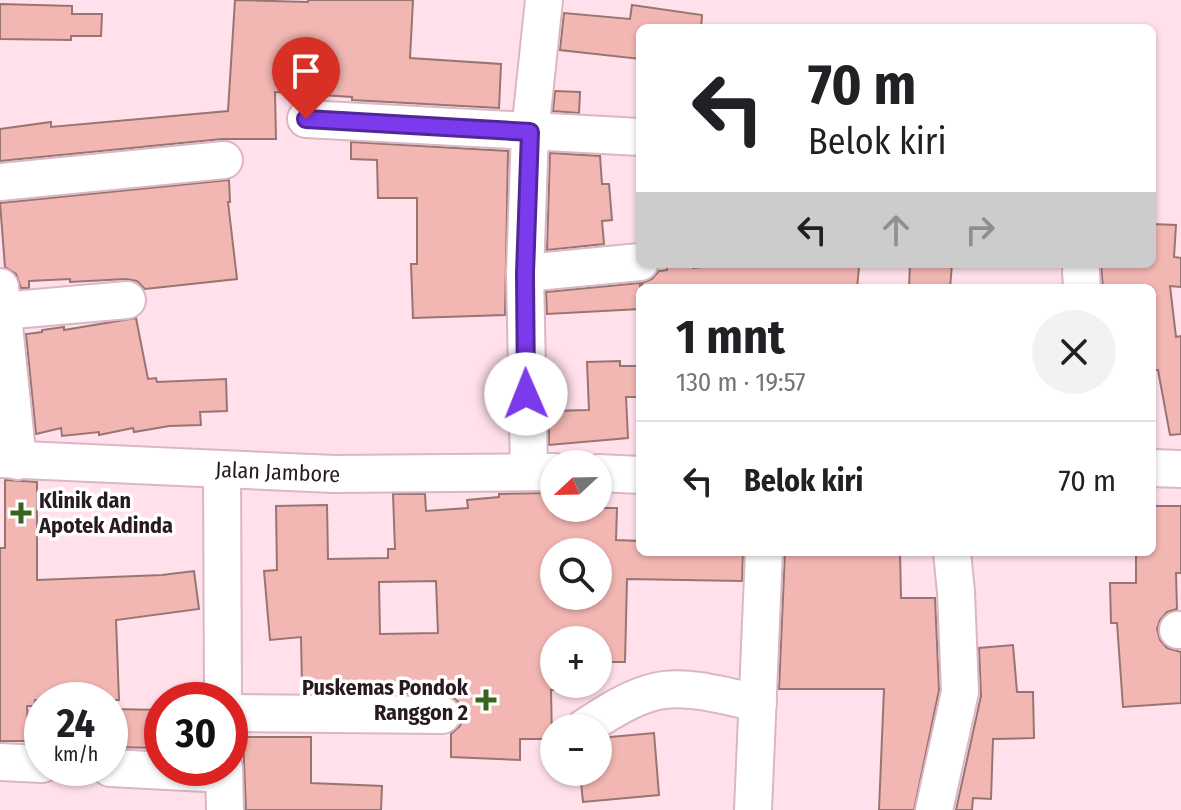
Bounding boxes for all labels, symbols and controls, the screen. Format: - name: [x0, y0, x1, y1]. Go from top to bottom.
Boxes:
- pin: [272, 37, 340, 119]
- icon: arrive: [284, 49, 328, 93]
- text: 70 m: [808, 52, 916, 119]
- icon: left: [676, 56, 780, 160]
- text: Belok kiri: [808, 120, 946, 164]
- icon: left: [790, 208, 834, 252]
- icon: ahead: [874, 208, 918, 252]
- icon: right: [958, 208, 1002, 252]
- text: 1 mnt: [676, 308, 785, 366]
- button: close: [1032, 310, 1116, 394]
- position arrow: [484, 352, 568, 436]
- text: 130 m · 19:57: [676, 367, 806, 398]
- north arrow: [540, 450, 612, 522]
- map controls: [540, 450, 612, 786]
- street label: Jalan Jambore: [215, 455, 340, 488]
- icon: left: [676, 459, 720, 503]
- text: Belok kiri: [744, 463, 863, 499]
- text: 70 m: [1058, 463, 1116, 499]
- place label: Klinik dan Apotek Adinda: [38, 487, 173, 539]
- marker: Klinik dan Apotek Adinda: [10, 502, 32, 524]
- button: search: [540, 538, 612, 610]
- button: +: [540, 626, 612, 698]
- place label: Puskemas Pondok Ranggon 2: [302, 674, 469, 726]
- speed limit sign: 30: [144, 682, 248, 786]
- marker: Puskemas Pondok Ranggon 2: [475, 689, 497, 711]
- text: 24: [57, 700, 95, 748]
- button: −: [540, 714, 612, 786]
- text: km/h: [54, 742, 98, 766]

